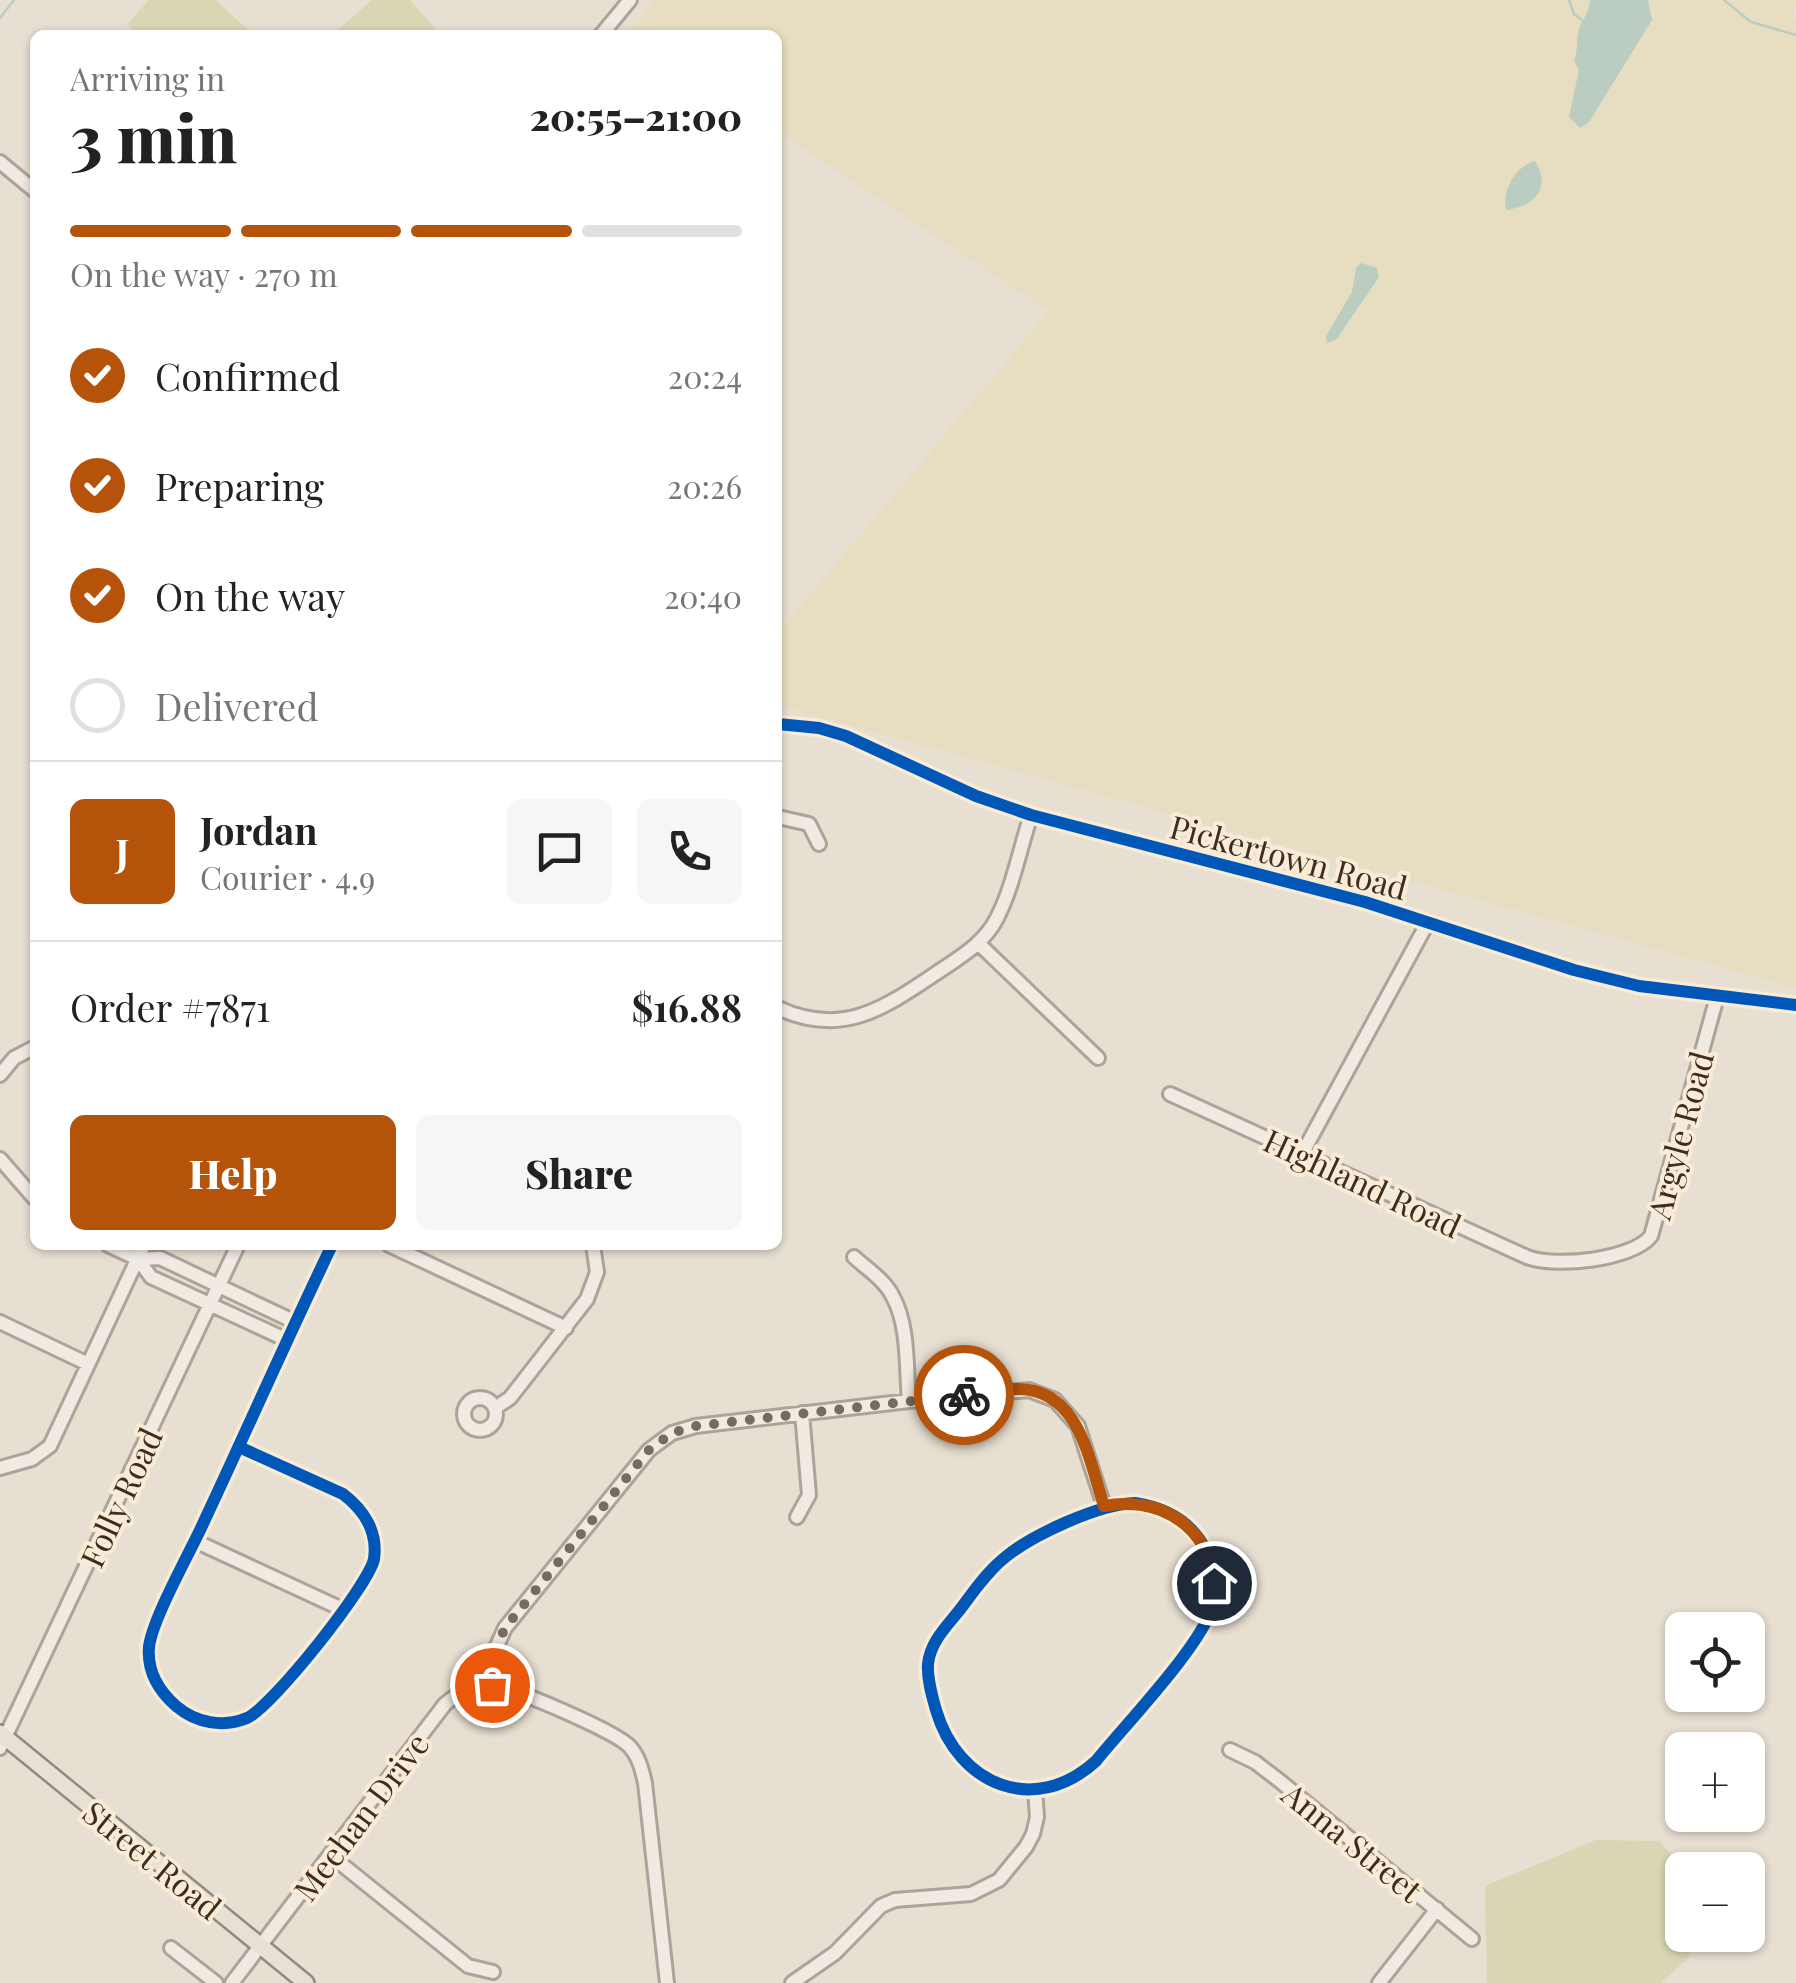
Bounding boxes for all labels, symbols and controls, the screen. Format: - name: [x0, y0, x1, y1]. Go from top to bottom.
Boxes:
- text: Arriving in: [70, 56, 225, 99]
- text: 20:55–21:00: [530, 90, 742, 141]
- text: 3 min: [70, 93, 237, 179]
- text: On the way · 270 m: [70, 252, 338, 295]
- icon: check: [70, 348, 125, 403]
- text: Confirmed: [155, 350, 340, 401]
- text: 20:24: [668, 354, 742, 397]
- icon: check: [70, 458, 125, 513]
- text: Preparing: [155, 460, 324, 511]
- text: 20:26: [667, 464, 742, 507]
- icon: check: [70, 568, 125, 623]
- text: On the way: [155, 570, 345, 621]
- text: 20:40: [664, 574, 742, 617]
- text: Delivered: [155, 680, 319, 731]
- button: chat: [507, 799, 612, 904]
- button: phone: [637, 799, 742, 904]
- text: Jordan: [200, 804, 318, 855]
- street label: Pickertown Road: [1166, 804, 1412, 908]
- text: J: [116, 826, 129, 877]
- text: Courier · 4.9: [200, 855, 375, 898]
- text: Order #7871: [70, 981, 270, 1032]
- text: $16.88: [631, 981, 742, 1032]
- street label: Argyle Road: [1636, 1046, 1722, 1225]
- button: Help: [70, 1115, 396, 1230]
- button: Share: [416, 1115, 742, 1230]
- street label: Highland Road: [1257, 1118, 1469, 1246]
- courier: [914, 1345, 1014, 1445]
- icon: bike: [937, 1368, 992, 1423]
- street label: Folly Road: [69, 1420, 171, 1574]
- pin: [1172, 1541, 1257, 1626]
- icon: home: [1187, 1556, 1242, 1611]
- map controls: [1665, 1612, 1765, 1952]
- button: locate: [1665, 1612, 1765, 1712]
- pin: [450, 1643, 535, 1728]
- icon: bag: [465, 1658, 520, 1713]
- street label: Meehan Drive: [283, 1723, 437, 1909]
- button: +: [1665, 1732, 1765, 1832]
- street label: Anna Street: [1273, 1771, 1432, 1911]
- street label: Street Road: [75, 1790, 231, 1928]
- button: −: [1665, 1852, 1765, 1952]

